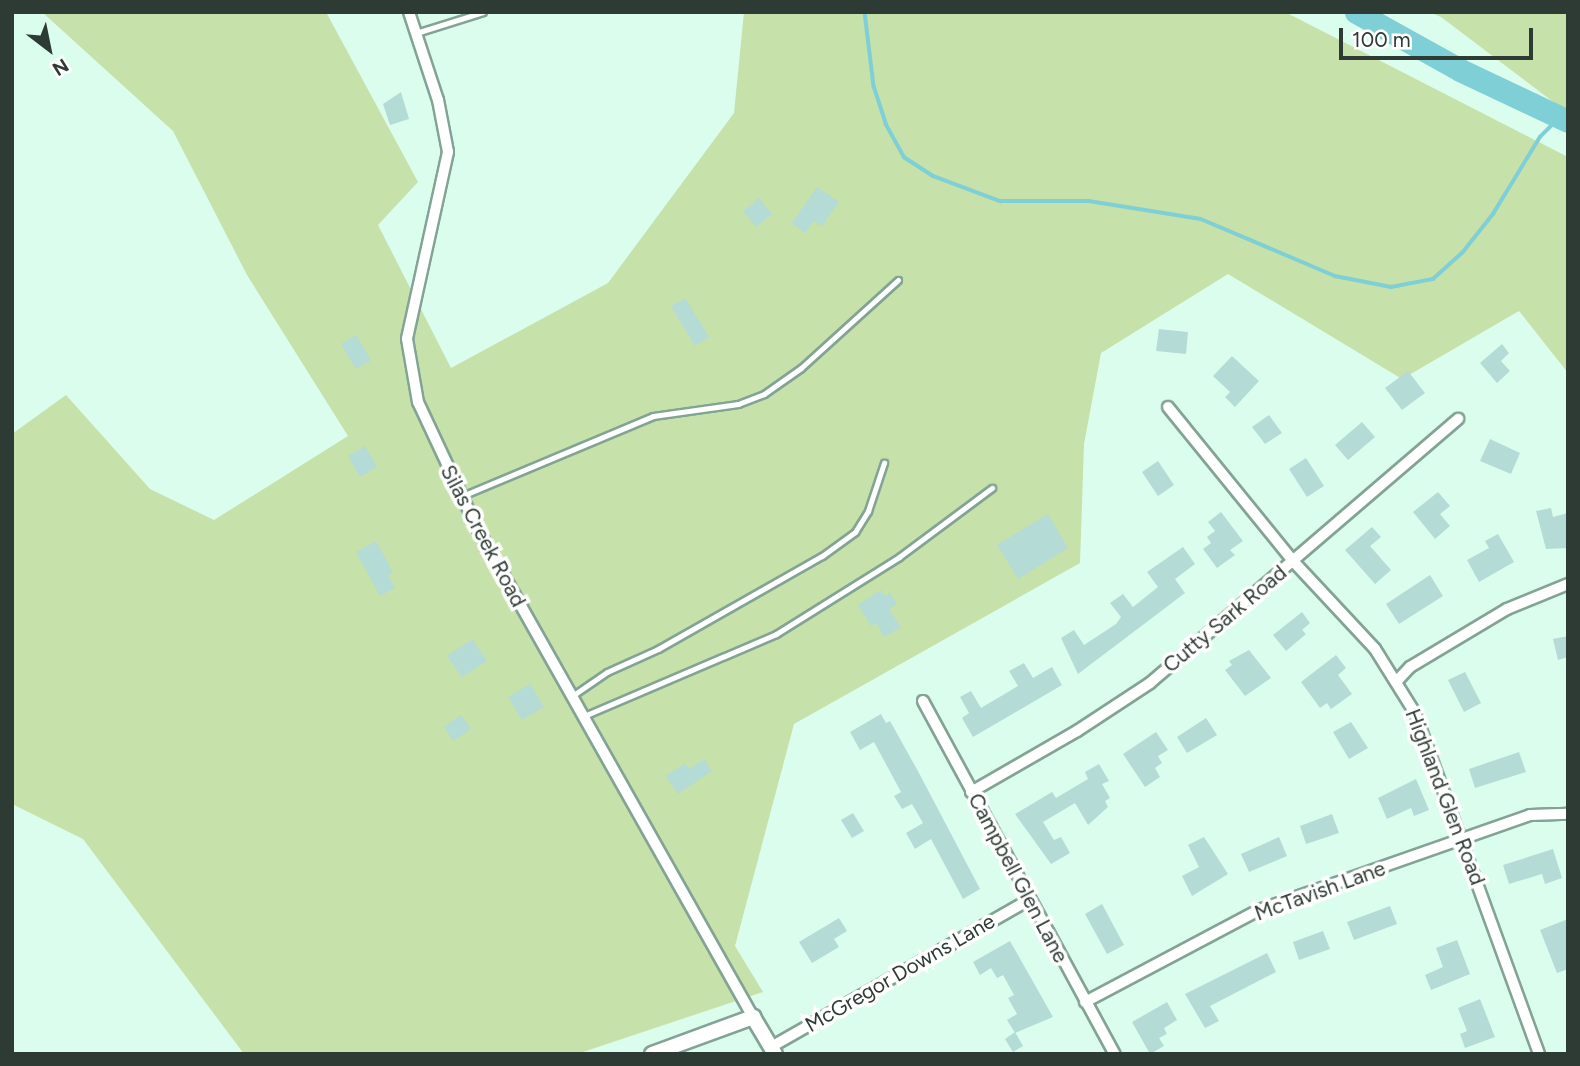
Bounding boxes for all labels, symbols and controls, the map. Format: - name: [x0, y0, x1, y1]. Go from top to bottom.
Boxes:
- north arrow: [14, 14, 84, 84]
- scale bar: [1342, 14, 1536, 58]
- text: 100 m: [1352, 27, 1411, 52]
- text: N: [48, 54, 73, 81]
- street label: Silas Creek Road: [435, 461, 531, 611]
- street label: Cutty Sark Road: [1158, 560, 1292, 678]
- street label: Highland Glen Road: [1400, 705, 1490, 889]
- street label: Campbell Glen Lane: [963, 789, 1073, 967]
- street label: McTavish Lane: [1251, 856, 1389, 926]
- street label: McGregor Downs Lane: [801, 908, 999, 1038]

